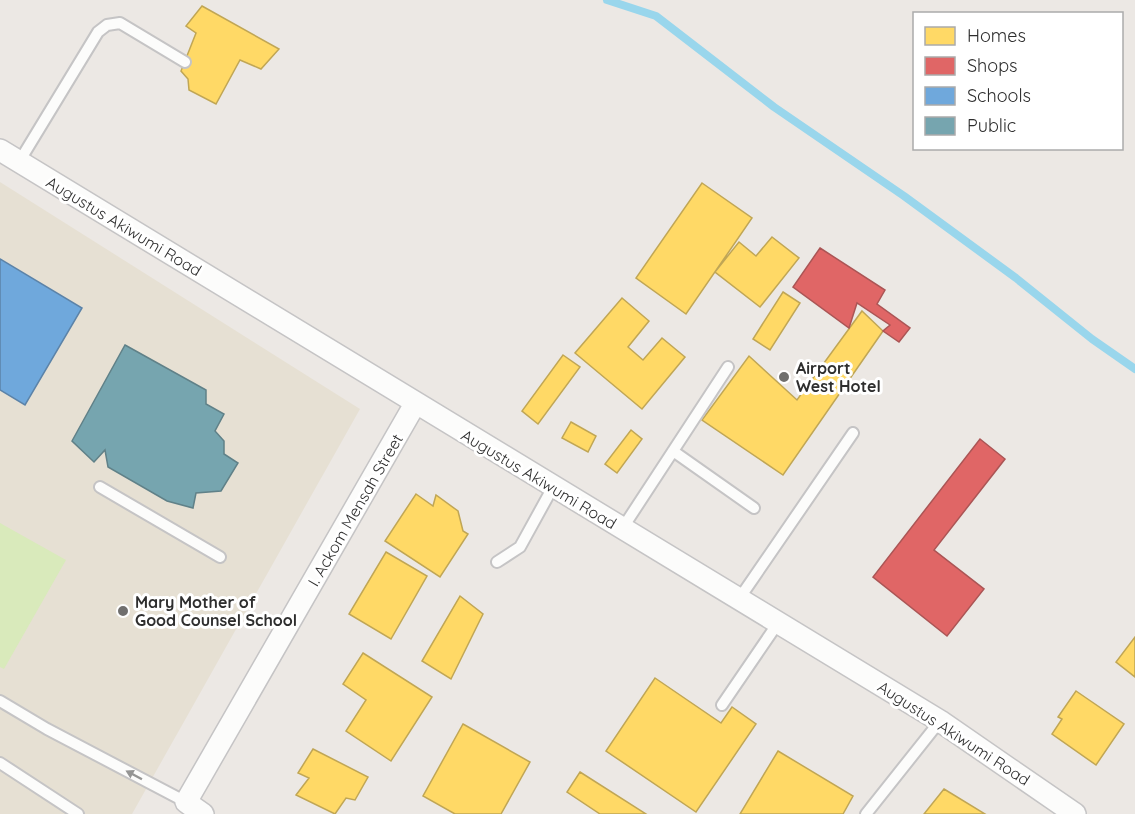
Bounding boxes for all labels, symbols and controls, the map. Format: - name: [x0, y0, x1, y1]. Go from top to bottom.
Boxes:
- legend: [913, 12, 1123, 150]
- text: Homes: [967, 24, 1026, 47]
- text: Shops: [967, 54, 1018, 77]
- text: Schools: [967, 84, 1031, 107]
- text: Public: [967, 114, 1016, 137]
- street label: Augustus Akiwumi Road: [43, 172, 205, 280]
- place label: Airport West Hotel: [796, 358, 881, 396]
- marker: Airport West Hotel: [777, 370, 791, 384]
- street label: Augustus Akiwumi Road: [458, 425, 620, 533]
- street label: I. Ackom Mensah Street: [303, 430, 407, 590]
- place label: Mary Mother of Good Counsel School: [135, 592, 297, 630]
- marker: Mary Mother of Good Counsel School: [116, 604, 130, 618]
- street label: Augustus Akiwumi Road: [874, 676, 1034, 790]
- one-way arrow: [125, 770, 142, 780]

